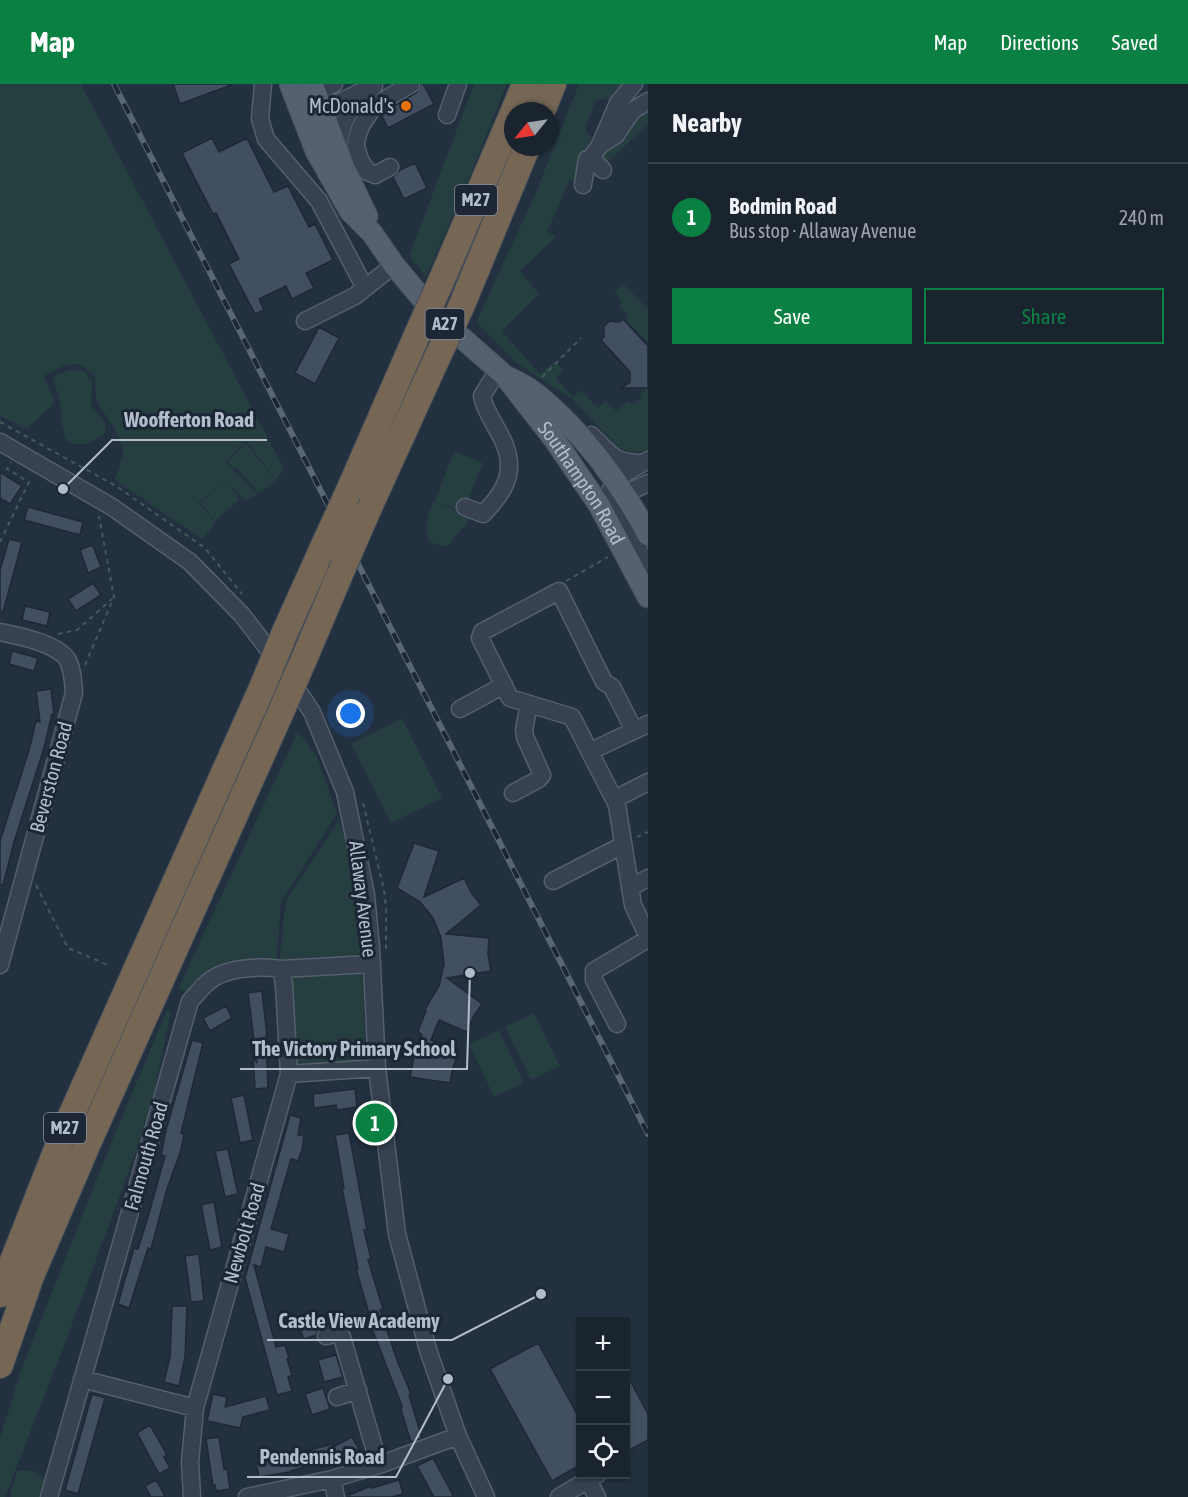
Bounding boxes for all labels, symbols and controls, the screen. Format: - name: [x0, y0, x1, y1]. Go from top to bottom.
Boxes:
- text: Map: [30, 26, 75, 58]
- text: Map: [933, 30, 967, 54]
- text: Directions: [1000, 30, 1079, 54]
- text: Saved: [1112, 30, 1158, 54]
- place label: McDonald's: [309, 94, 394, 117]
- marker: McDonald's: [399, 99, 413, 113]
- north arrow: [504, 102, 558, 156]
- text: Nearby: [672, 108, 742, 138]
- road number: M27: [455, 185, 497, 215]
- text: Bodmin Road: [729, 193, 837, 219]
- text: 1: [687, 206, 696, 229]
- text: 240 m: [1119, 206, 1164, 229]
- text: Bus stop · Allaway Avenue: [729, 219, 916, 242]
- button: Save: [672, 288, 912, 344]
- button: Share: [924, 288, 1164, 344]
- road number: A27: [426, 309, 464, 339]
- callout: Woofferton Road: [112, 401, 267, 440]
- text: Woofferton Road: [123, 407, 254, 431]
- street label: Southampton Road: [534, 417, 630, 548]
- your location: [336, 699, 365, 728]
- street label: Beverston Road: [25, 719, 76, 835]
- street label: Allaway Avenue: [345, 839, 382, 958]
- callout: The Victory Primary School: [240, 1030, 467, 1069]
- text: The Victory Primary School: [252, 1036, 456, 1060]
- street label: Falmouth Road: [119, 1099, 172, 1213]
- pin: 1: [356, 1100, 394, 1146]
- road number: M27: [44, 1113, 86, 1143]
- street label: Newbolt Road: [218, 1180, 269, 1286]
- callout: Castle View Academy: [267, 1301, 452, 1340]
- text: Castle View Academy: [278, 1308, 440, 1332]
- map controls: [576, 1317, 630, 1479]
- button: +: [576, 1317, 630, 1371]
- button: −: [576, 1371, 630, 1425]
- button: locate: [576, 1425, 630, 1479]
- callout: Pendennis Road: [247, 1438, 396, 1477]
- text: Pendennis Road: [260, 1444, 384, 1468]

